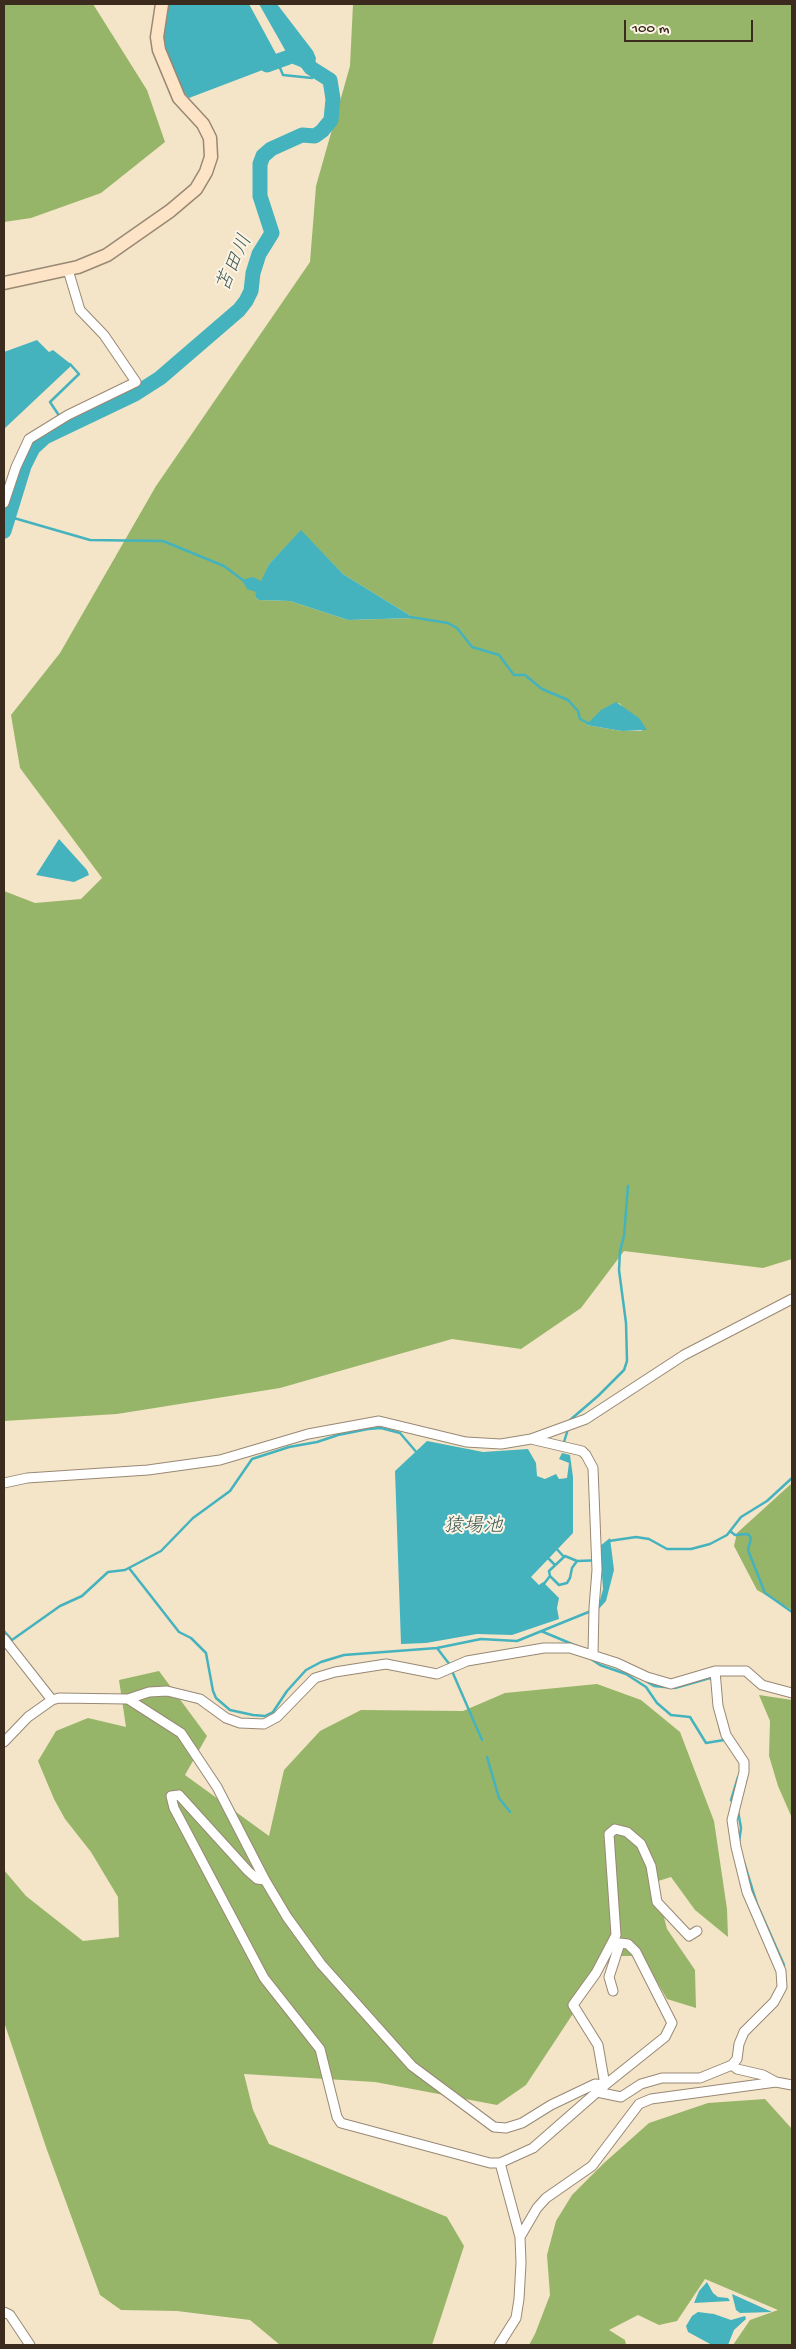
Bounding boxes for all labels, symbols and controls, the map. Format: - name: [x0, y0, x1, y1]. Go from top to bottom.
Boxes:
- scale bar: [626, 10, 755, 42]
- text: 100 m: [632, 20, 669, 38]
- water label: 苫田川: [213, 232, 259, 296]
- water label: 猿場池: [443, 1516, 503, 1540]

